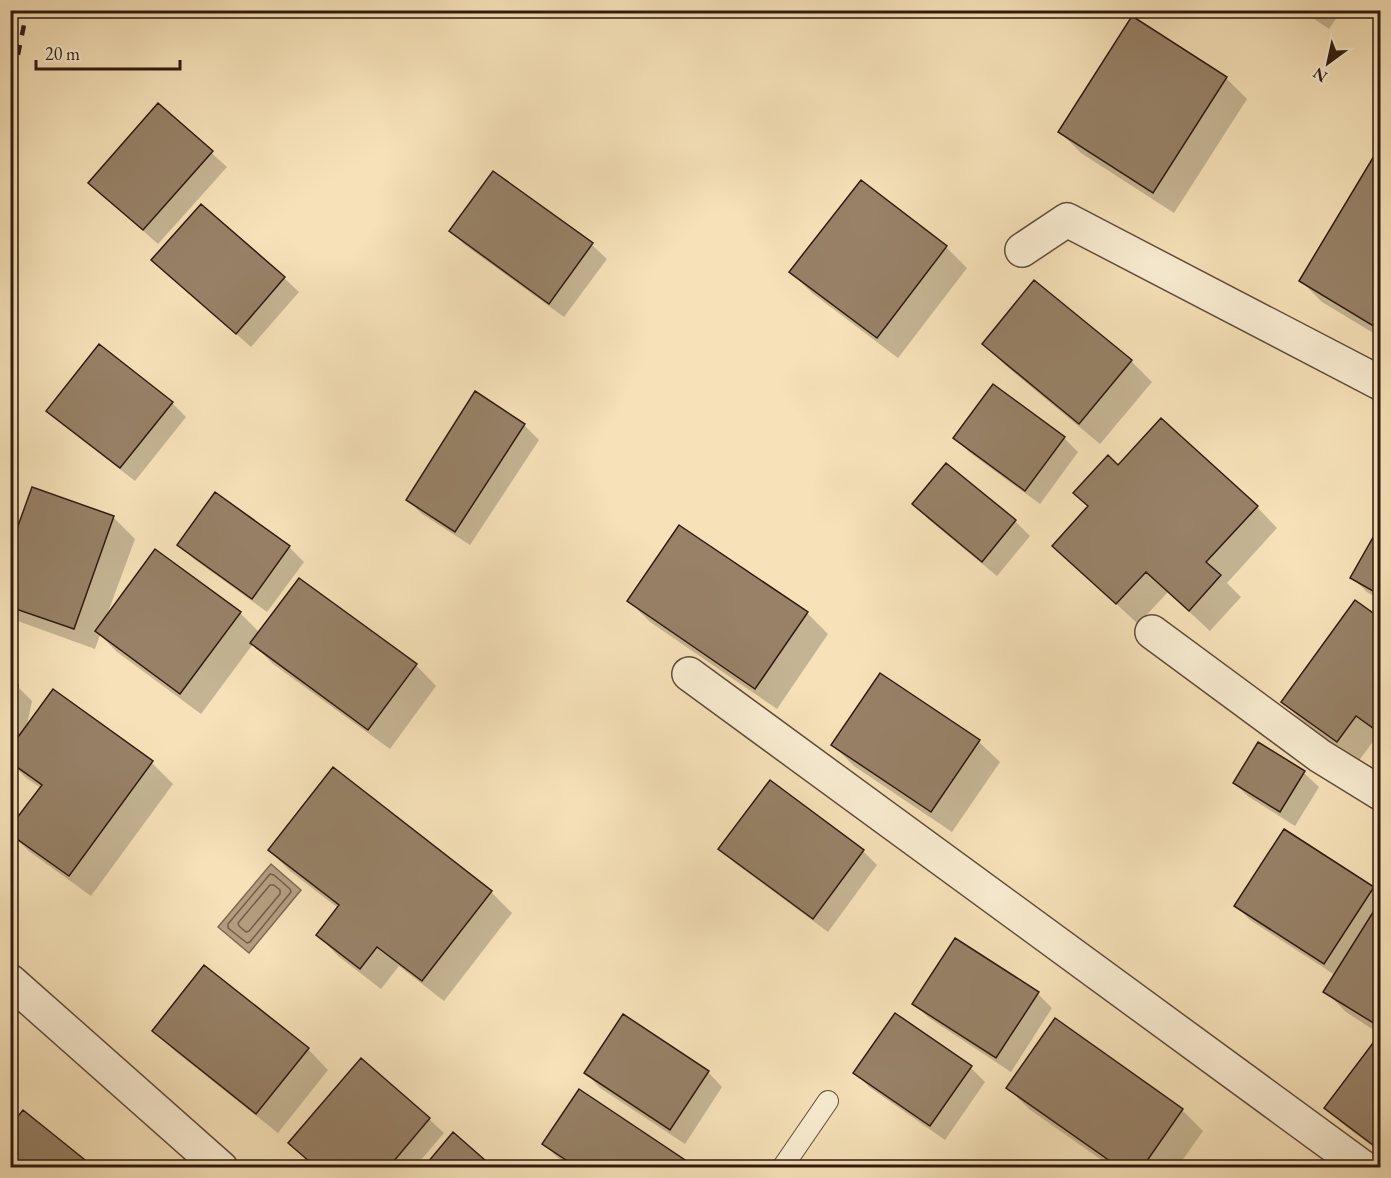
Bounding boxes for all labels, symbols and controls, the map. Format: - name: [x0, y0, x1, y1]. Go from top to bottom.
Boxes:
- scale bar: [36, 33, 180, 71]
- north arrow: [1298, 33, 1358, 93]
- text: 20 m: [45, 42, 80, 65]
- text: N: [1309, 63, 1331, 87]

